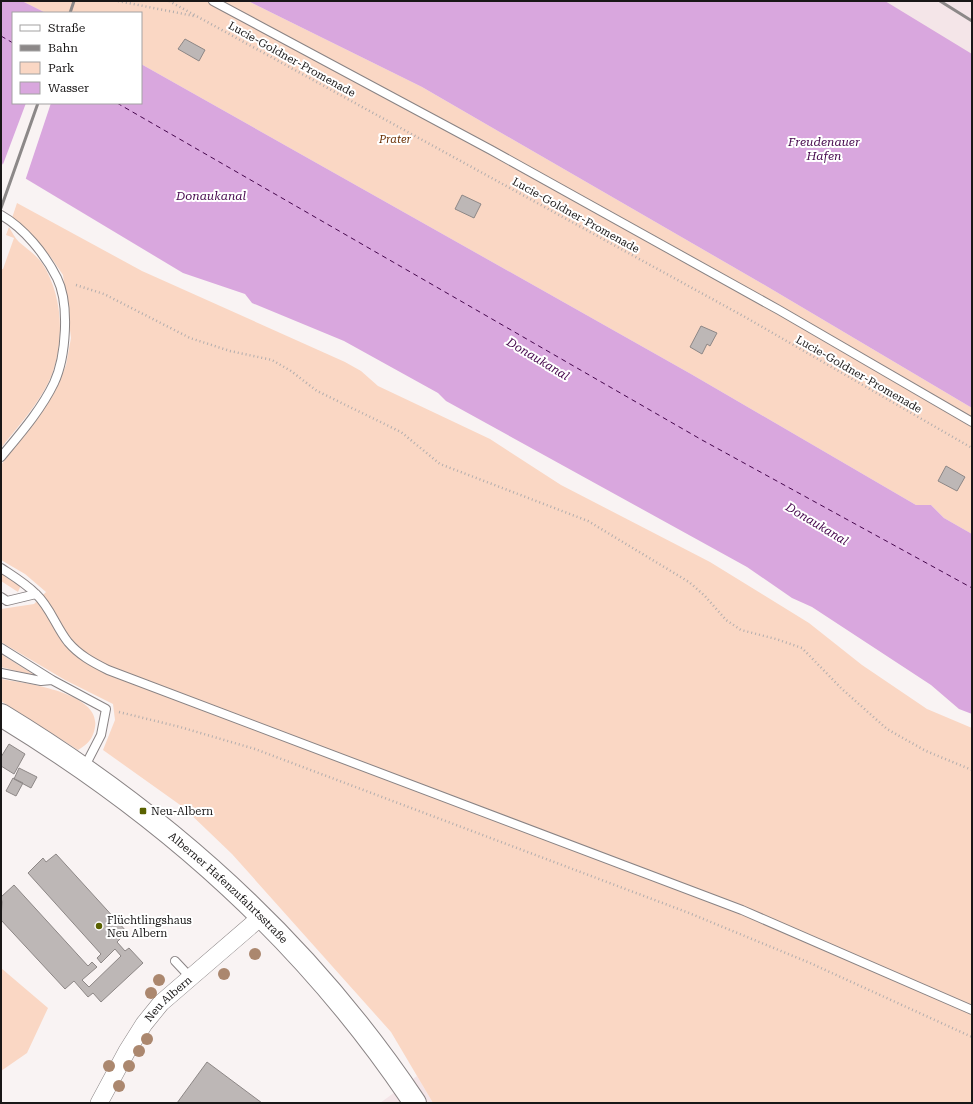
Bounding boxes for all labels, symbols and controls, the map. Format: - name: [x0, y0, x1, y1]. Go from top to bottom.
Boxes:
- legend: [12, 12, 142, 104]
- street label: Lucie-Goldner-Promenade: [226, 19, 358, 100]
- text: Straße: [48, 21, 86, 35]
- text: Bahn: [48, 41, 78, 55]
- text: Park: [48, 61, 75, 75]
- text: Wasser: [48, 81, 89, 95]
- park label: Prater: [378, 133, 411, 146]
- water label: Freudenauer Hafen: [787, 135, 860, 163]
- street label: Lucie-Goldner-Promenade: [510, 175, 642, 256]
- water label: Donaukanal: [175, 189, 246, 203]
- street label: Lucie-Goldner-Promenade: [793, 333, 924, 416]
- water label: Donaukanal: [503, 334, 572, 383]
- water label: Donaukanal: [782, 499, 851, 548]
- place label: Neu-Albern: [151, 805, 213, 818]
- marker: Neu-Albern: [138, 806, 148, 816]
- street label: Alberner Hafenzufahrtsstraße: [166, 830, 290, 946]
- place label: Flüchtlingshaus Neu Albern: [107, 914, 192, 940]
- marker: Flüchtlingshaus Neu Albern: [94, 921, 104, 931]
- street label: Neu Albern: [142, 973, 195, 1025]

